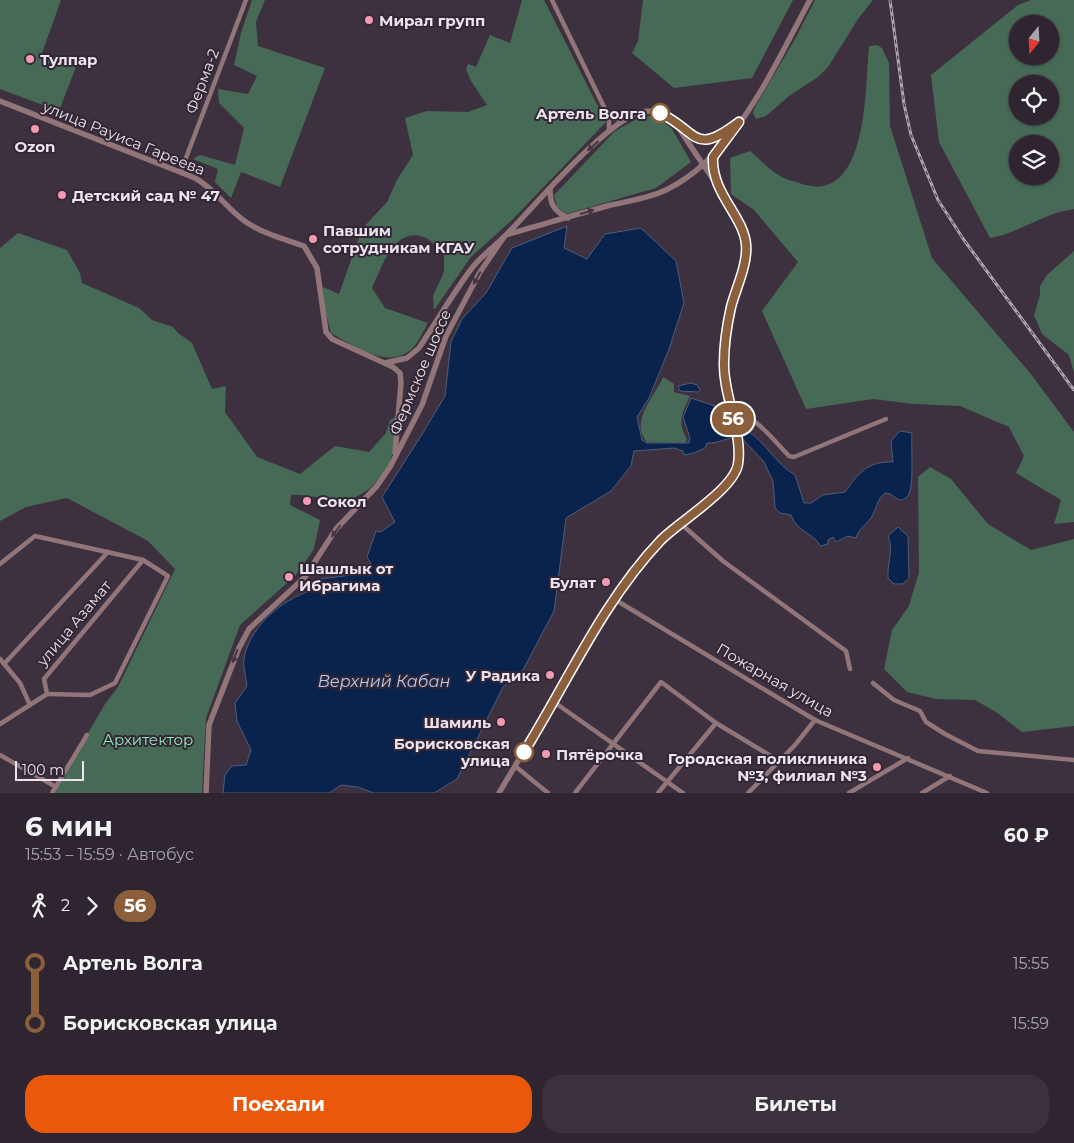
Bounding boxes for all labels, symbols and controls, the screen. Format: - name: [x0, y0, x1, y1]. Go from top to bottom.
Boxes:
- place label: Мирал групп: [379, 11, 485, 30]
- marker: Мирал групп: [363, 14, 375, 26]
- north arrow: [1009, 15, 1059, 65]
- map controls: [1009, 15, 1059, 185]
- street label: Ферма-2: [181, 46, 223, 116]
- place label: Тулпар: [40, 50, 97, 69]
- marker: Тулпар: [24, 53, 36, 65]
- button: locate: [1009, 75, 1059, 125]
- street label: улица Рауиса Гареева: [39, 96, 208, 179]
- marker: Артель Волга: [650, 103, 670, 123]
- place label: Артель Волга: [536, 104, 646, 123]
- marker: Ozon: [29, 123, 41, 135]
- button: layers: [1009, 135, 1059, 185]
- place label: Ozon: [15, 137, 55, 156]
- one-way arrow: [587, 140, 599, 152]
- place label: Детский сад № 47: [72, 186, 220, 205]
- marker: Детский сад № 47: [56, 189, 68, 201]
- one-way arrow: [580, 208, 595, 216]
- place label: Павшим сотрудникам КГАУ: [323, 221, 475, 257]
- marker: Павшим сотрудникам КГАУ: [307, 233, 319, 245]
- one-way arrow: [473, 272, 482, 285]
- street label: Фермское шоссе: [385, 307, 455, 437]
- line badge: 56: [710, 403, 756, 435]
- text: 56: [722, 408, 744, 430]
- place label: Сокол: [317, 492, 367, 511]
- marker: Сокол: [301, 495, 313, 507]
- one-way arrow: [330, 524, 341, 537]
- place label: Шашлык от Ибрагима: [299, 559, 393, 595]
- marker: Шашлык от Ибрагима: [283, 571, 295, 583]
- place label: Булат: [549, 573, 596, 592]
- street label: улица Азамат: [32, 575, 116, 671]
- marker: Булат: [600, 576, 612, 588]
- street label: Пожарная улица: [713, 639, 837, 721]
- one-way arrow: [231, 649, 239, 664]
- place label: У Радика: [465, 666, 540, 685]
- marker: У Радика: [544, 669, 556, 681]
- water label: Верхний Кабан: [318, 672, 450, 691]
- place label: Шамиль: [424, 713, 491, 732]
- marker: Шамиль: [495, 716, 507, 728]
- park label: Архитектор: [103, 730, 193, 749]
- place label: Борисковская улица: [394, 734, 510, 770]
- marker: Борисковская улица: [514, 742, 534, 762]
- place label: Пятёрочка: [556, 745, 643, 764]
- marker: Пятёрочка: [540, 748, 552, 760]
- place label: Городская поликлиника №3, филиал №3: [668, 749, 867, 785]
- scale bar: [15, 758, 84, 781]
- text: 100 m: [22, 761, 64, 779]
- marker: Городская поликлиника №3, филиал №3: [871, 761, 883, 773]
- text: 6 мин: [25, 809, 113, 843]
- text: 60 ₽: [1004, 824, 1049, 847]
- text: 15:53 – 15:59 · Автобус: [25, 845, 194, 864]
- icon: walk: [25, 892, 53, 920]
- icon: forward: [78, 892, 106, 920]
- text: 56: [124, 895, 146, 917]
- text: 2: [61, 896, 70, 915]
- text: Артель Волга: [63, 952, 203, 975]
- text: 15:55: [1013, 954, 1049, 973]
- text: Борисковская улица: [63, 1012, 278, 1035]
- text: 15:59: [1012, 1014, 1049, 1033]
- button: Поехали: [25, 1075, 532, 1133]
- button: Билеты: [542, 1075, 1049, 1133]

